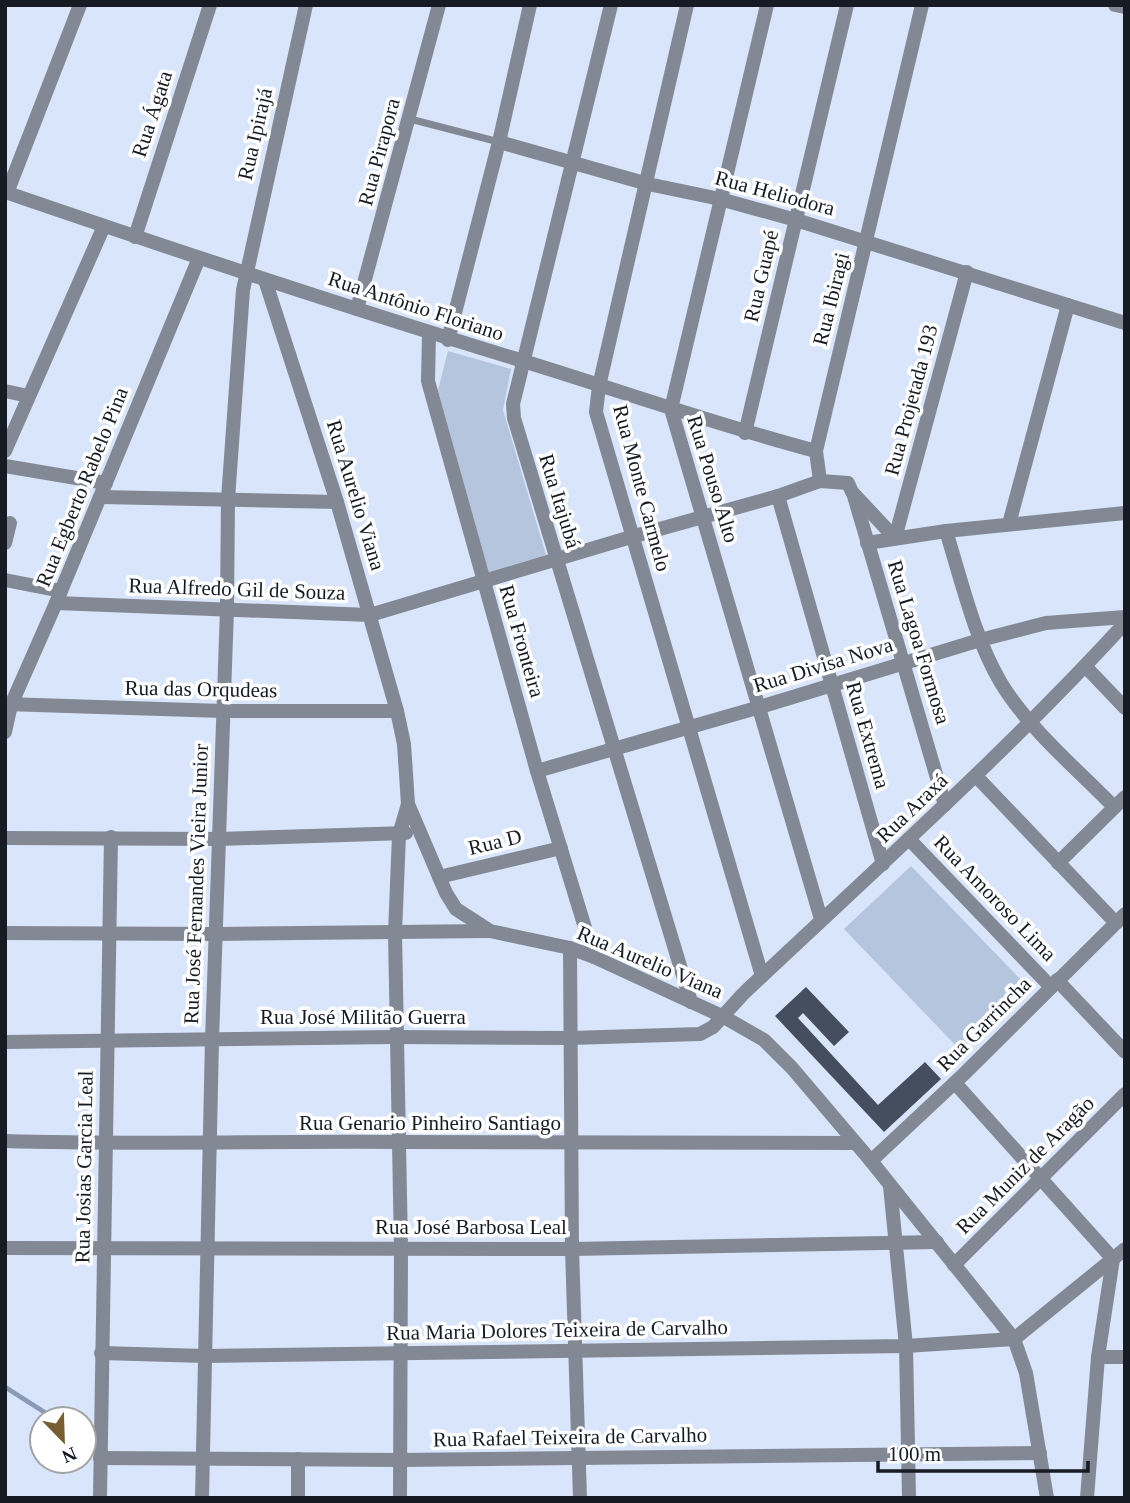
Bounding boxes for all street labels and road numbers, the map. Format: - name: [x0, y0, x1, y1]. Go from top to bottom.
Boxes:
- street label: Rua Ágata: [127, 67, 177, 160]
- street label: Rua Ipirajá: [233, 85, 277, 182]
- street label: Rua Pirapora: [353, 95, 405, 208]
- street label: Rua Heliodora: [712, 165, 838, 221]
- street label: Rua Guapé: [739, 228, 783, 324]
- street label: Rua Ibiragi: [808, 250, 854, 348]
- street label: Rua Antônio Floriano: [325, 266, 507, 346]
- street label: Rua Projetada 193: [879, 322, 943, 478]
- street label: Rua Egberto Rabelo Pina: [31, 383, 133, 590]
- street label: Rua Monte Carmelo: [608, 402, 676, 574]
- street label: Rua Pouso Alto: [682, 412, 744, 546]
- street label: Rua Aurelio Viana: [322, 417, 390, 574]
- street label: Rua Itajubá: [534, 451, 586, 552]
- street label: Rua Lagoa Formosa: [883, 557, 956, 728]
- street label: Rua Alfredo Gil de Souza: [128, 573, 347, 605]
- street label: Rua Fronteira: [494, 582, 550, 701]
- street label: Rua Divisa Nova: [750, 632, 896, 698]
- street label: Rua das Orqudeas: [124, 676, 278, 702]
- street label: Rua Extrema: [841, 679, 895, 792]
- street label: Rua José Fernandes Vieira Junior: [179, 743, 213, 1025]
- street label: Rua Araxá: [872, 768, 953, 848]
- street label: Rua D: [466, 824, 524, 860]
- street label: Rua Amoroso Lima: [929, 830, 1062, 966]
- street label: Rua Aurelio Viana: [574, 921, 727, 1004]
- street label: Rua Garrincha: [932, 972, 1036, 1076]
- street label: Rua José Militão Guerra: [260, 1005, 467, 1029]
- street label: Rua Josias Garcia Leal: [70, 1070, 98, 1264]
- street label: Rua Muniz de Aragão: [951, 1091, 1099, 1239]
- street label: Rua Genario Pinheiro Santiago: [299, 1111, 561, 1135]
- street label: Rua José Barbosa Leal: [375, 1215, 567, 1239]
- street label: Rua Maria Dolores Teixeira de Carvalho: [386, 1315, 728, 1345]
- street label: Rua Rafael Teixeira de Carvalho: [433, 1423, 707, 1451]

